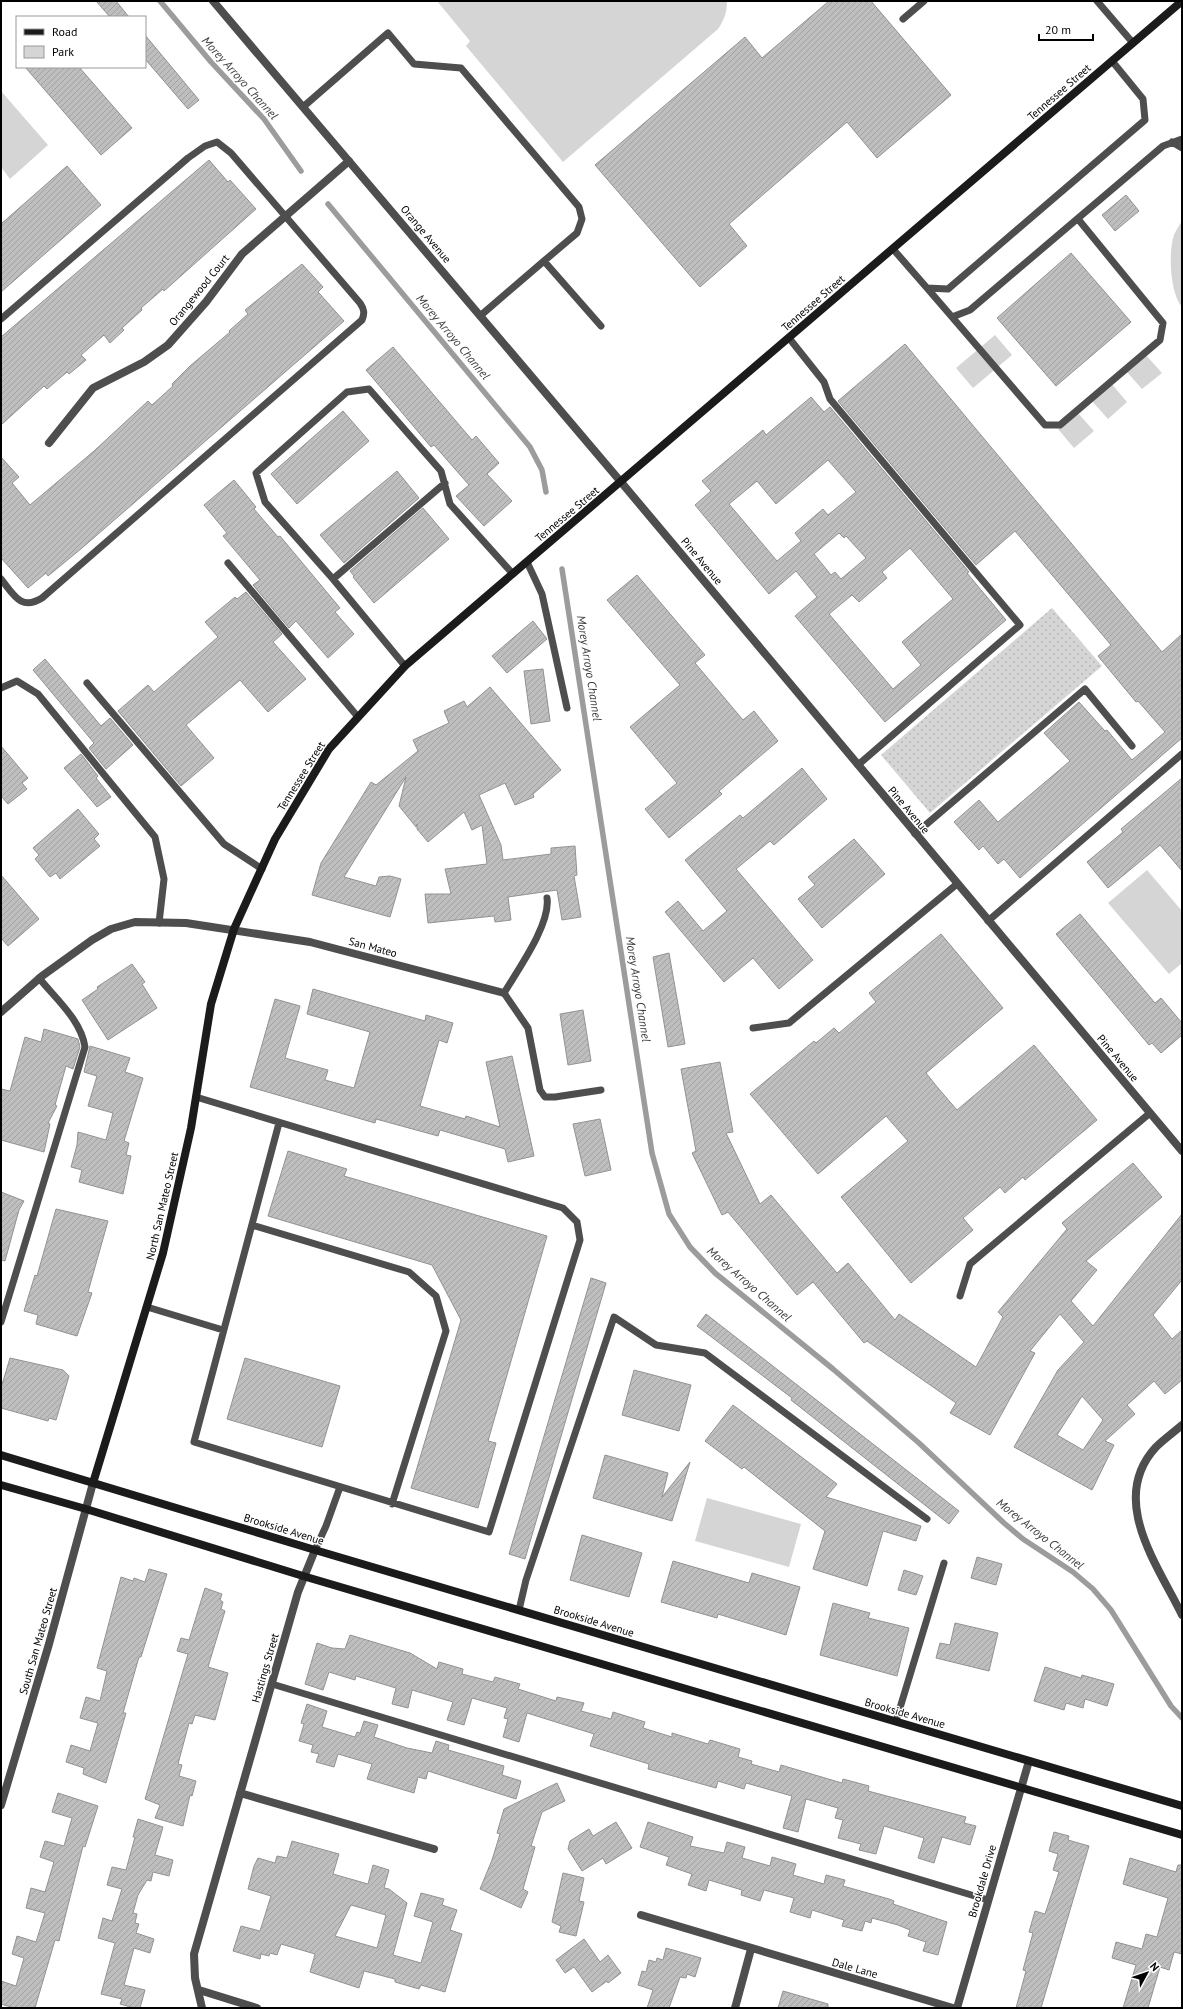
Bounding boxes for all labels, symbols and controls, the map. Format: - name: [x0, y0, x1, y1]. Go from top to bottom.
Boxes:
- legend: [16, 16, 146, 68]
- scale bar: [1039, 16, 1093, 42]
- text: 20 m: [1045, 22, 1071, 37]
- text: Road: [52, 24, 77, 39]
- water label: Morey Arroyo Channel: [199, 33, 282, 123]
- text: Park: [52, 44, 74, 59]
- street label: Tennessee Street: [1024, 61, 1094, 123]
- street label: Orange Avenue: [398, 202, 454, 266]
- street label: Orangewood Court: [166, 251, 232, 329]
- street label: Tennessee Street: [778, 272, 848, 334]
- water label: Morey Arroyo Channel: [413, 291, 494, 383]
- street label: Tennessee Street: [532, 483, 602, 545]
- street label: Pine Avenue: [678, 534, 726, 588]
- water label: Morey Arroyo Channel: [574, 614, 605, 723]
- street label: Tennessee Street: [274, 738, 328, 813]
- street label: Pine Avenue: [885, 783, 933, 837]
- street label: San Mateo: [347, 934, 399, 960]
- water label: Morey Arroyo Channel: [623, 935, 654, 1044]
- street label: Pine Avenue: [1094, 1031, 1142, 1085]
- street label: North San Mateo Street: [143, 1150, 181, 1261]
- water label: Morey Arroyo Channel: [704, 1243, 795, 1325]
- water label: Morey Arroyo Channel: [994, 1495, 1088, 1573]
- street label: Brookside Avenue: [242, 1510, 326, 1548]
- street label: South San Mateo Street: [16, 1586, 60, 1696]
- street label: Brookside Avenue: [552, 1602, 636, 1640]
- street label: Hastings Street: [248, 1631, 282, 1704]
- street label: Brookside Avenue: [863, 1695, 947, 1731]
- street label: Brookdale Drive: [965, 1843, 999, 1919]
- north arrow: [1127, 1953, 1167, 1993]
- street label: Dale Lane: [831, 1955, 880, 1981]
- text: N: [1147, 1959, 1162, 1974]

